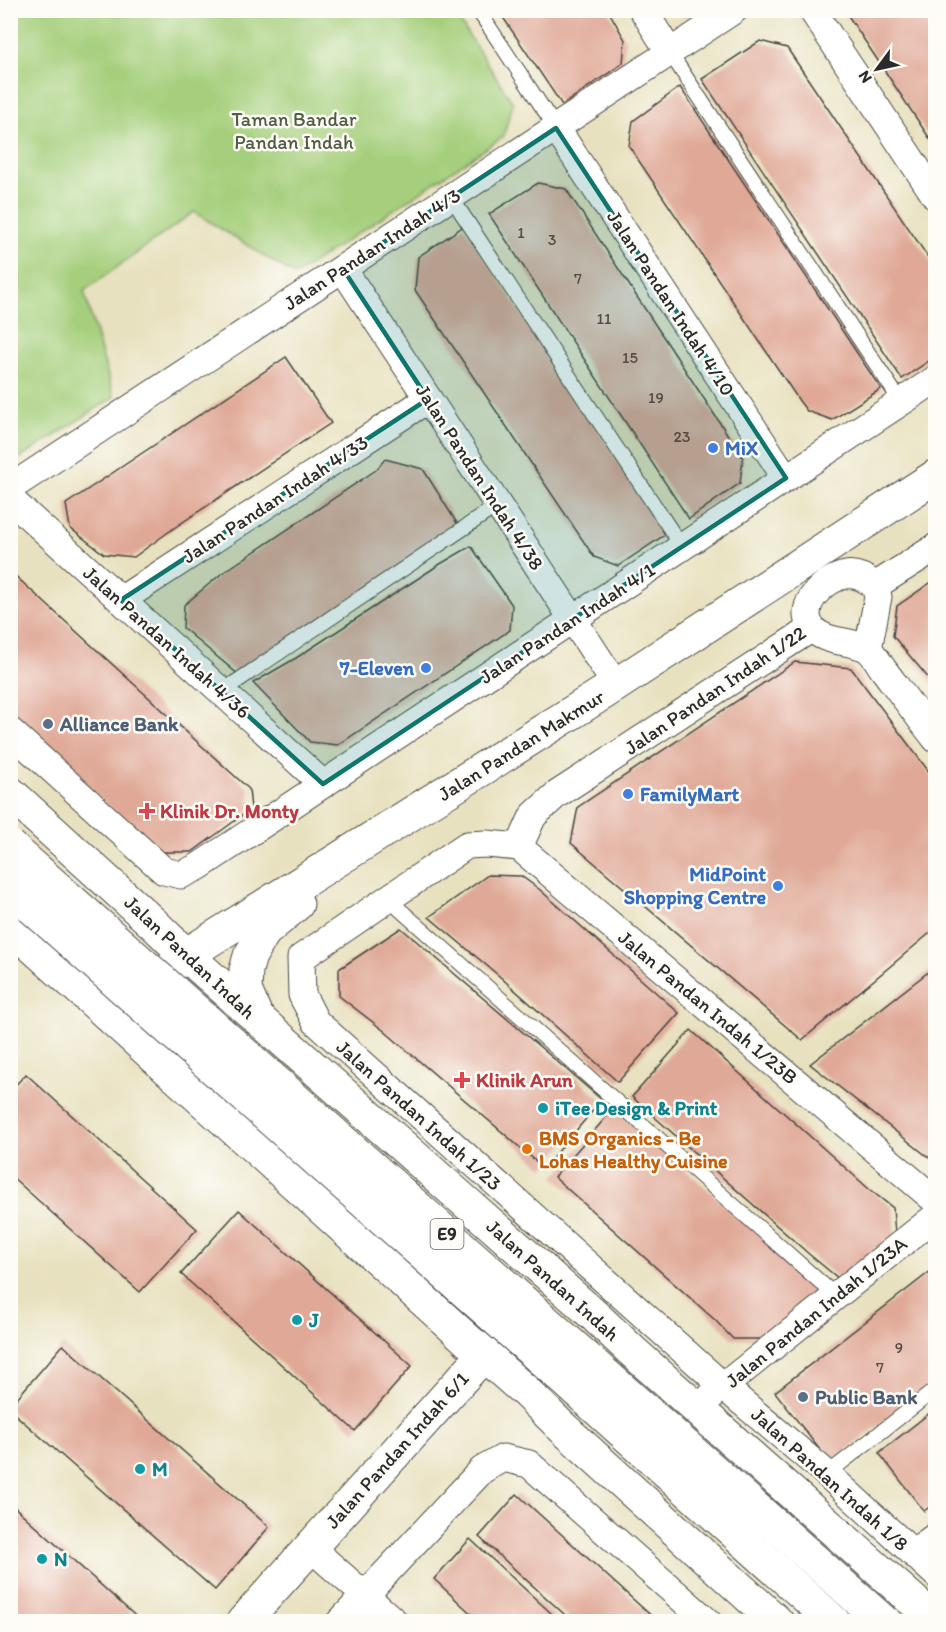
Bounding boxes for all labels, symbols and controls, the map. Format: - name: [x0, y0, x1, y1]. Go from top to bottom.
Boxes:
- north arrow: [847, 39, 907, 99]
- text: N: [854, 67, 876, 87]
- park label: Taman Bandar Pandan Indah: [232, 107, 357, 154]
- street label: Jalan Pandan Indah 4/3: [279, 183, 465, 315]
- street label: Jalan Pandan Indah 4/10: [602, 206, 740, 400]
- house number: 1: [517, 223, 525, 242]
- house number: 3: [548, 230, 557, 249]
- house number: 7: [574, 269, 582, 288]
- house number: 11: [597, 309, 612, 328]
- house number: 15: [622, 348, 638, 367]
- street label: Jalan Pandan Indah 4/38: [411, 380, 549, 575]
- house number: 19: [648, 388, 664, 407]
- house number: 23: [673, 427, 691, 446]
- street label: Jalan Pandan Indah 4/33: [178, 430, 373, 568]
- place label: MiX: [725, 436, 759, 460]
- marker: MiX: [706, 441, 720, 455]
- street label: Jalan Pandan Indah 4/1: [475, 557, 659, 689]
- street label: Jalan Pandan Indah 4/36: [79, 561, 255, 723]
- street label: Jalan Pandan Indah 1/22: [620, 620, 811, 760]
- place label: 7-Eleven: [339, 656, 415, 680]
- marker: 7-Eleven: [419, 661, 433, 675]
- street label: Jalan Pandan Makmur: [433, 684, 609, 806]
- place label: Alliance Bank: [59, 712, 179, 736]
- marker: Alliance Bank: [41, 717, 55, 731]
- place label: FamilyMart: [640, 782, 740, 807]
- marker: FamilyMart: [621, 787, 635, 801]
- place label: Klinik Dr. Monty: [160, 799, 299, 824]
- marker: Klinik Dr. Monty: [138, 802, 156, 820]
- place label: MidPoint Shopping Centre: [624, 862, 766, 910]
- marker: MidPoint Shopping Centre: [771, 879, 785, 893]
- street label: Jalan Pandan Indah: [120, 890, 260, 1024]
- street label: Jalan Pandan Indah 1/23B: [613, 925, 803, 1089]
- street label: Jalan Pandan Indah 1/23: [332, 1035, 507, 1195]
- place label: Klinik Arun: [476, 1068, 573, 1092]
- marker: Klinik Arun: [453, 1071, 471, 1089]
- place label: iTee Design & Print: [555, 1096, 718, 1121]
- marker: iTee Design & Print: [536, 1101, 550, 1115]
- place label: BMS Organics - Be Lohas Healthy Cuisine: [539, 1126, 728, 1174]
- marker: BMS Organics - Be Lohas Healthy Cuisine: [520, 1142, 534, 1156]
- street label: Jalan Pandan Indah: [482, 1214, 624, 1346]
- road number: E9: [430, 1219, 464, 1249]
- street label: Jalan Pandan Indah 1/23A: [720, 1231, 912, 1393]
- place label: J: [308, 1308, 319, 1332]
- marker: J: [290, 1313, 304, 1327]
- house number: 9: [895, 1338, 903, 1357]
- house number: 7: [876, 1358, 884, 1377]
- street label: Jalan Pandan Indah 6/1: [320, 1367, 474, 1533]
- place label: Public Bank: [815, 1385, 918, 1409]
- marker: Public Bank: [796, 1390, 810, 1404]
- street label: Jalan Pandan Indah 1/8: [746, 1402, 914, 1556]
- place label: M: [152, 1457, 168, 1481]
- marker: M: [133, 1462, 147, 1476]
- place label: N: [54, 1547, 68, 1571]
- marker: N: [35, 1552, 49, 1566]

